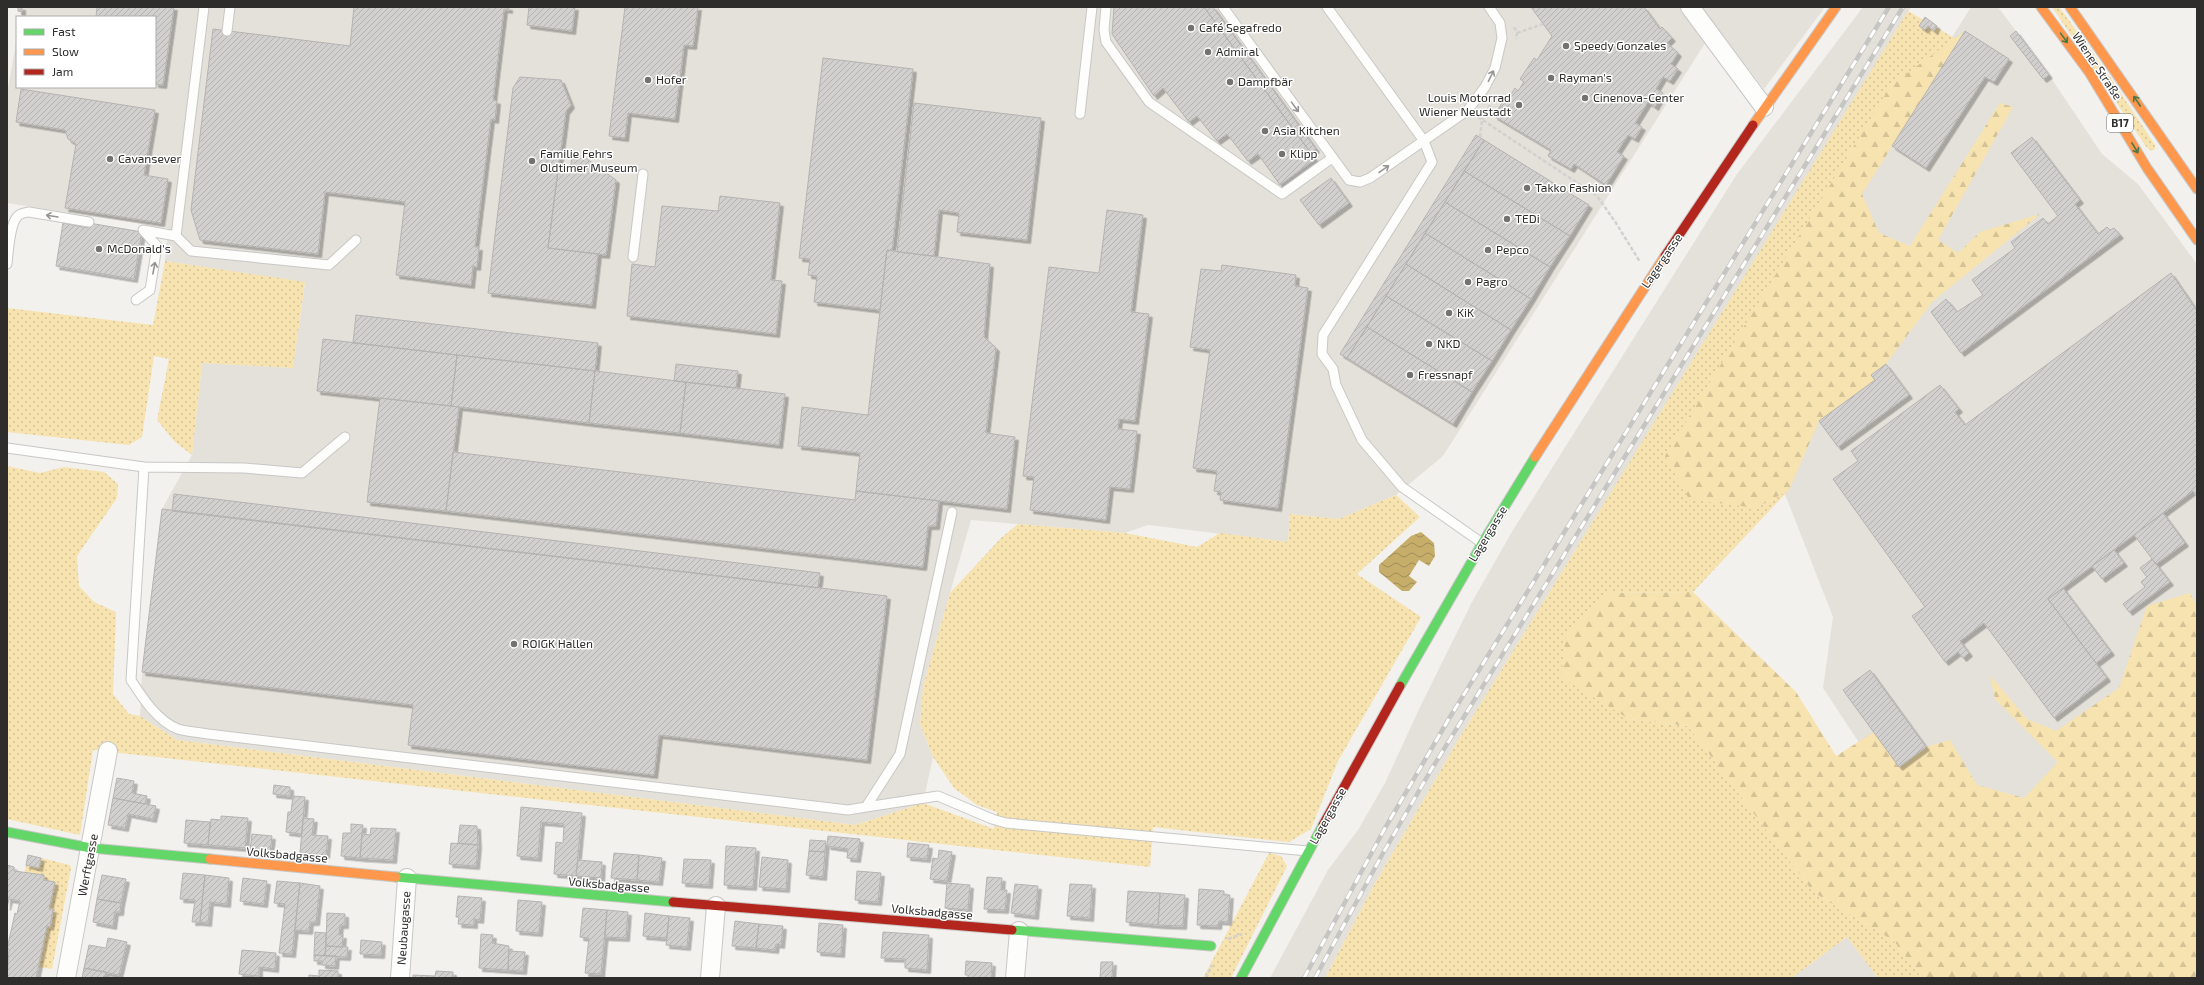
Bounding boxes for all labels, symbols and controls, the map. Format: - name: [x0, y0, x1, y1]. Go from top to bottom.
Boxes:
- legend: [16, 16, 156, 88]
- place label: Café Segafredo: [1199, 20, 1282, 34]
- marker: Café Segafredo: [1186, 23, 1196, 33]
- text: Fast: [52, 24, 76, 38]
- street label: Wiener Straße: [2070, 29, 2126, 102]
- one-way arrow: [2060, 33, 2068, 44]
- place label: Speedy Gonzales: [1574, 38, 1666, 52]
- marker: Speedy Gonzales: [1561, 41, 1571, 51]
- text: Slow: [52, 44, 79, 58]
- place label: Admiral: [1216, 44, 1259, 58]
- marker: Admiral: [1203, 47, 1213, 57]
- text: Jam: [52, 64, 73, 78]
- one-way arrow: [1488, 70, 1495, 82]
- place label: Rayman's: [1559, 70, 1612, 84]
- place label: Hofer: [656, 72, 687, 86]
- marker: Rayman's: [1546, 73, 1556, 83]
- place label: Dampfbär: [1238, 74, 1293, 88]
- marker: Hofer: [643, 75, 653, 85]
- marker: Dampfbär: [1225, 77, 1235, 87]
- place label: Louis Motorrad Wiener Neustadt: [1419, 90, 1511, 118]
- place label: Cinenova-Center: [1593, 90, 1684, 104]
- marker: Cinenova-Center: [1580, 93, 1590, 103]
- one-way arrow: [2133, 96, 2141, 107]
- marker: Louis Motorrad Wiener Neustadt: [1514, 100, 1524, 110]
- one-way arrow: [1291, 101, 1299, 112]
- road number: B17: [2107, 114, 2133, 132]
- place label: Asia Kitchen: [1273, 123, 1340, 137]
- marker: Asia Kitchen: [1260, 126, 1270, 136]
- one-way arrow: [2131, 142, 2139, 154]
- place label: Familie Fehrs Oldtimer Museum: [540, 146, 637, 174]
- place label: Klipp: [1290, 146, 1318, 160]
- marker: Klipp: [1277, 149, 1287, 159]
- place label: Cavansever: [118, 151, 182, 165]
- marker: Cavansever: [105, 154, 115, 164]
- marker: Familie Fehrs Oldtimer Museum: [527, 156, 537, 166]
- one-way arrow: [1378, 165, 1389, 173]
- place label: Takko Fashion: [1535, 180, 1612, 194]
- marker: Takko Fashion: [1522, 183, 1532, 193]
- place label: TEDi: [1515, 211, 1540, 225]
- one-way arrow: [46, 212, 59, 220]
- marker: TEDi: [1502, 214, 1512, 224]
- street label: Lagergasse: [1638, 231, 1684, 290]
- place label: McDonald's: [107, 241, 171, 255]
- place label: Pepco: [1496, 242, 1529, 256]
- marker: McDonald's: [94, 244, 104, 254]
- marker: Pepco: [1483, 245, 1493, 255]
- one-way arrow: [150, 262, 158, 275]
- place label: Pagro: [1476, 274, 1508, 288]
- marker: Pagro: [1463, 277, 1473, 287]
- place label: KiK: [1457, 305, 1474, 319]
- marker: KiK: [1444, 308, 1454, 318]
- place label: NKD: [1437, 336, 1461, 350]
- marker: NKD: [1424, 339, 1434, 349]
- place label: Fressnapf: [1418, 367, 1473, 381]
- marker: Fressnapf: [1405, 370, 1415, 380]
- street label: Lagergasse: [1465, 503, 1509, 564]
- place label: ROIGK Hallen: [522, 636, 593, 650]
- marker: ROIGK Hallen: [509, 639, 519, 649]
- street label: Lagergasse: [1306, 785, 1348, 846]
- street label: Werftgasse: [74, 832, 100, 897]
- street label: Volksbadgasse: [246, 843, 328, 865]
- street label: Volksbadgasse: [568, 873, 650, 895]
- street label: Neubaugasse: [393, 891, 413, 965]
- street label: Volksbadgasse: [891, 900, 973, 922]

